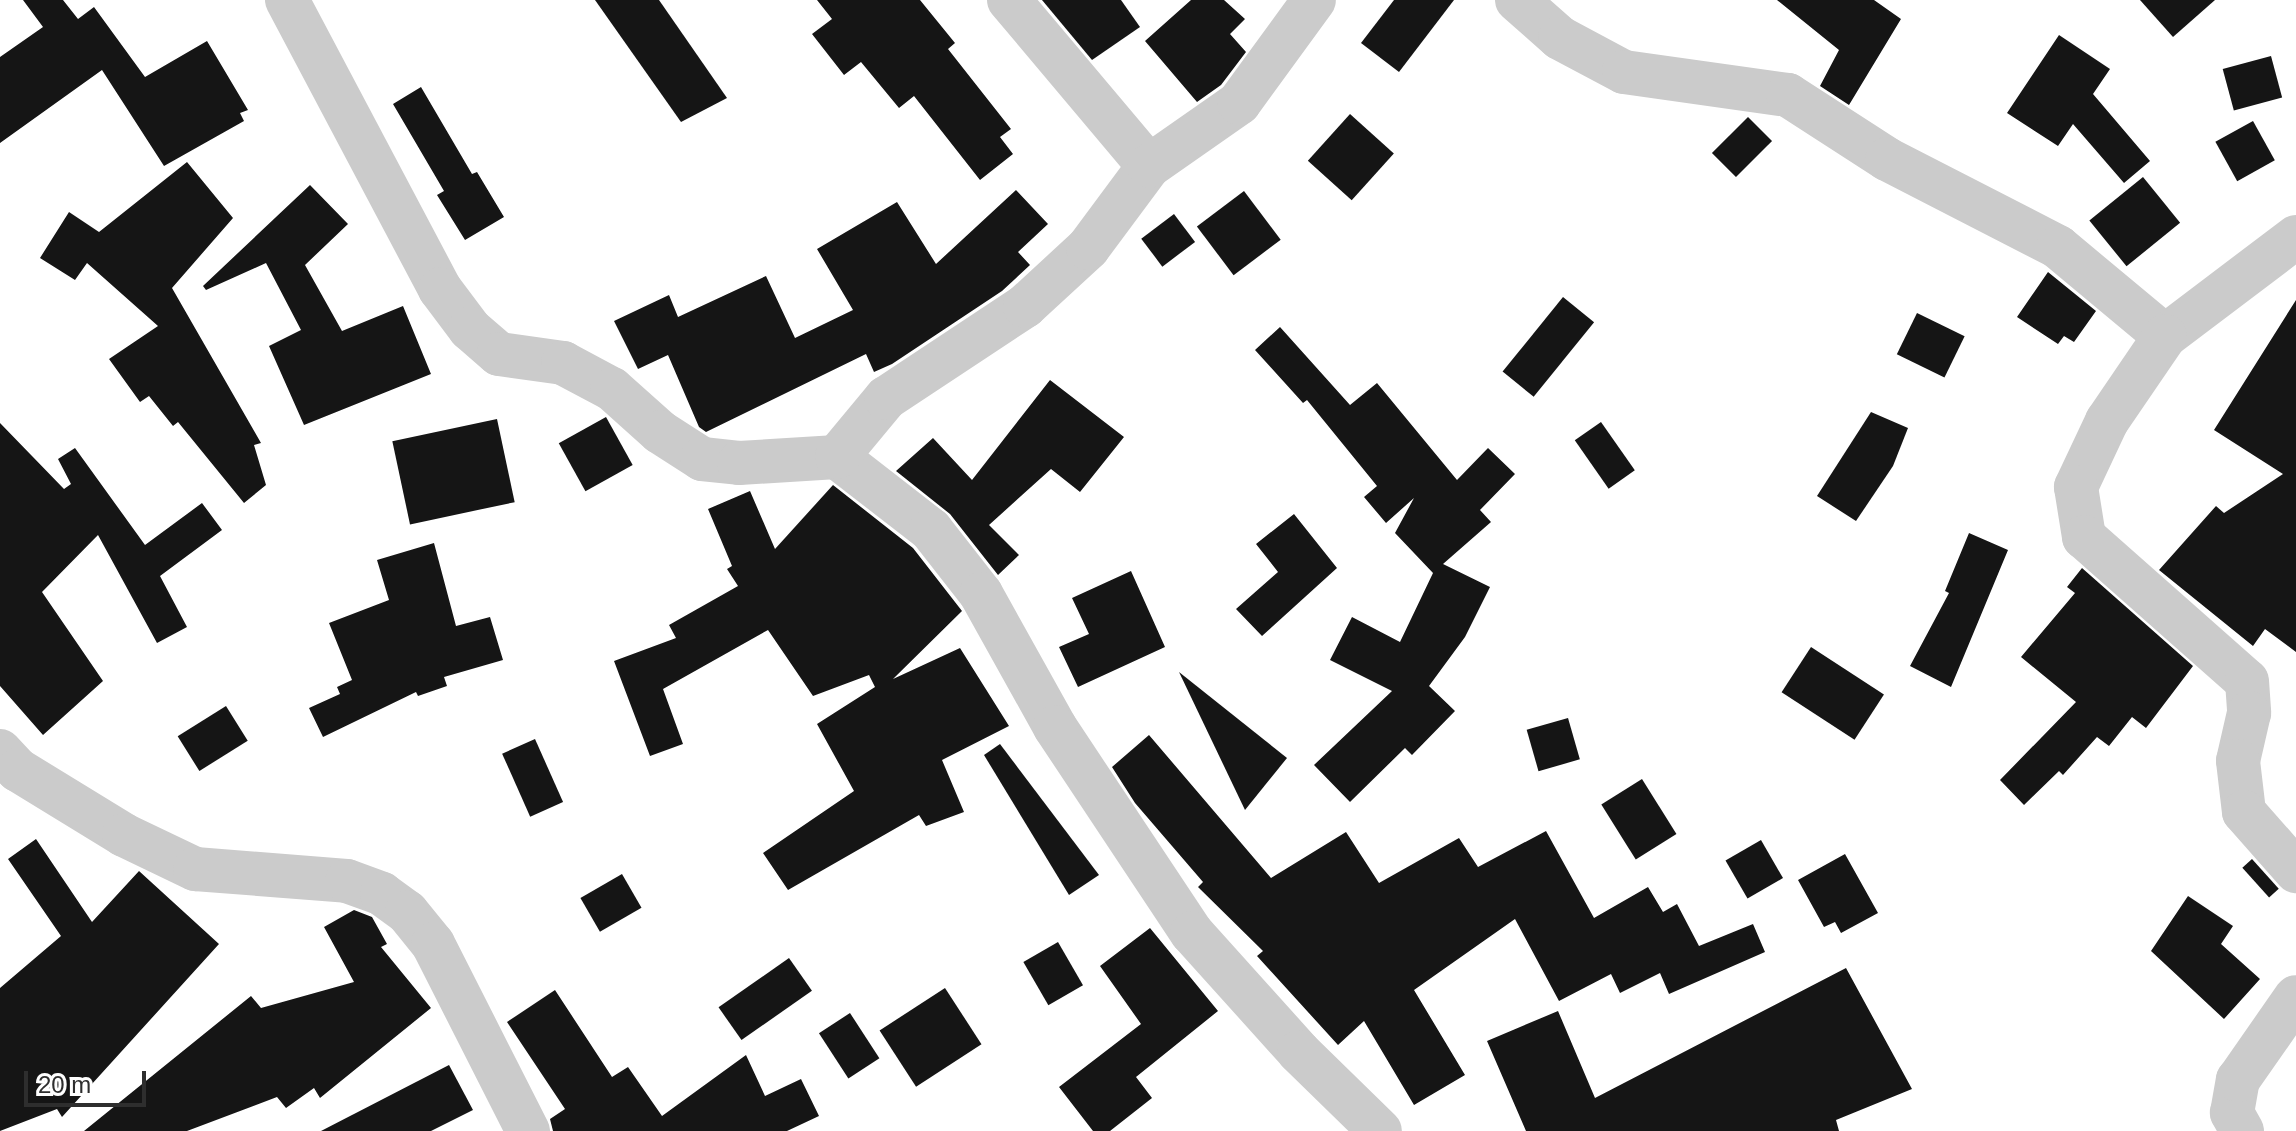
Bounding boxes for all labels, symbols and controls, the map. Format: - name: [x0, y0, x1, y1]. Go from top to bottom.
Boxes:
- scale bar: [28, 1055, 150, 1105]
- text: 20 m: [38, 1071, 91, 1098]

